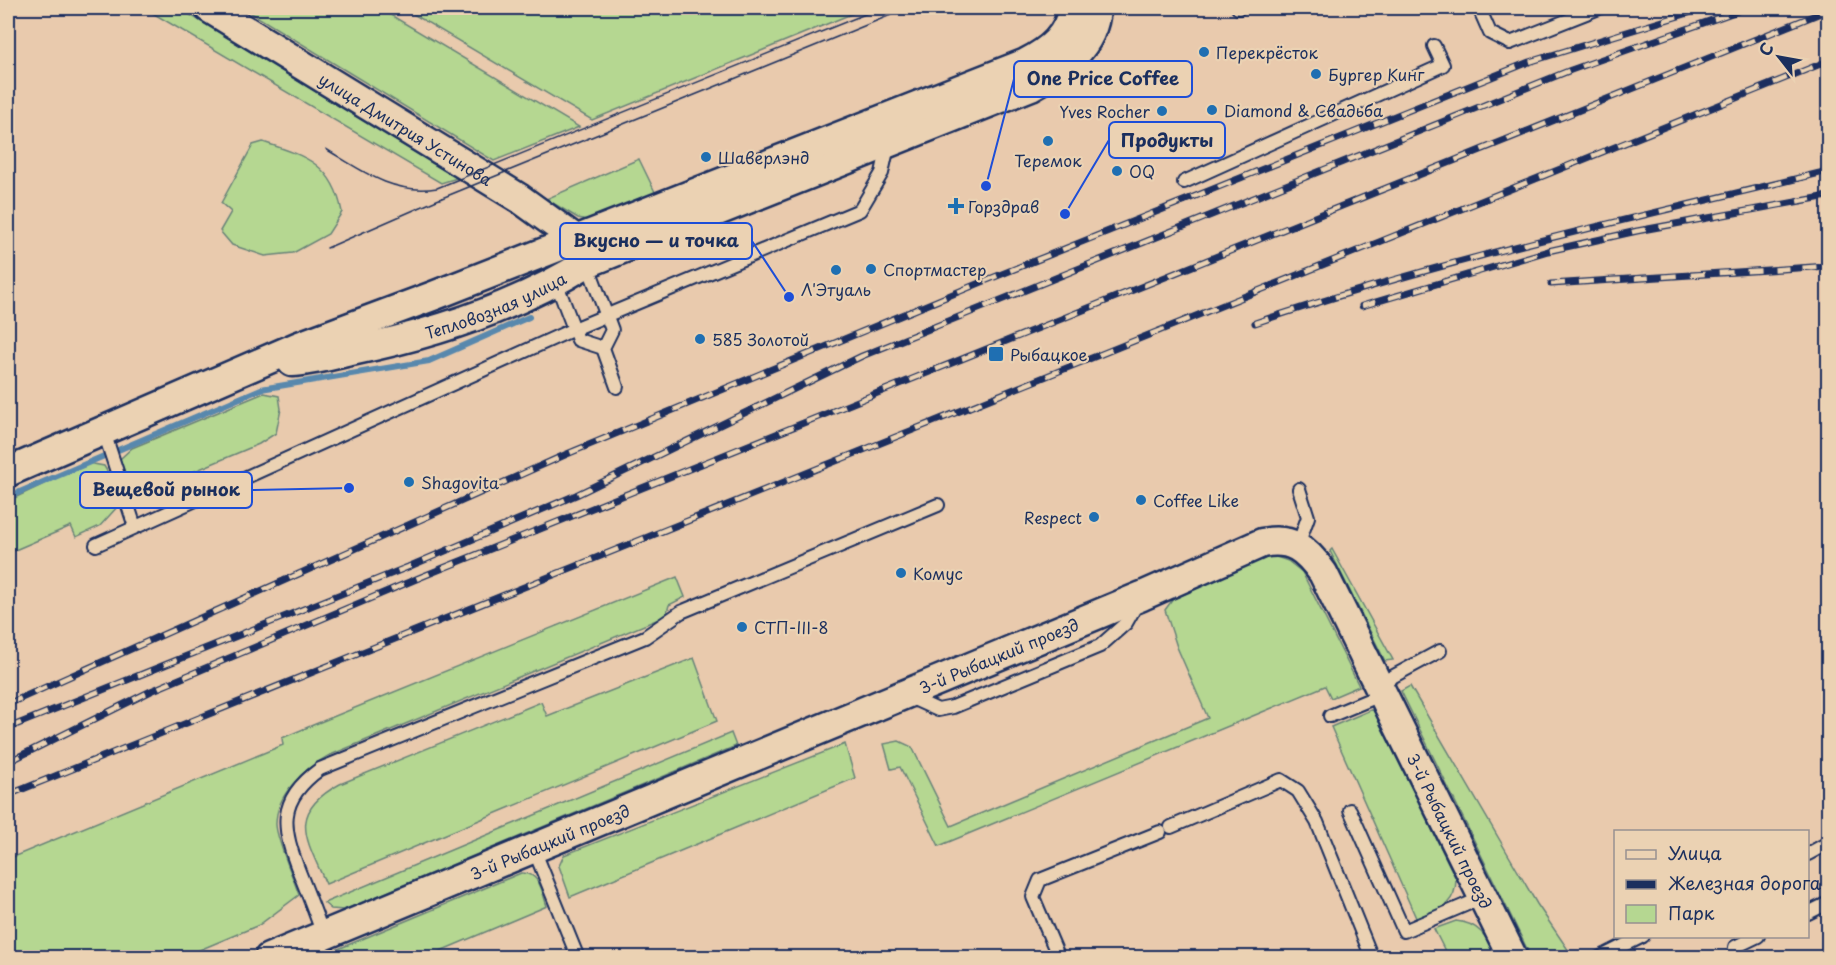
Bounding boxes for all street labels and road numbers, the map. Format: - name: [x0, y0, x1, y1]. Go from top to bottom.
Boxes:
- street label: улица Дмитрия Устинова: [315, 66, 497, 191]
- street label: Тепловозная улица: [422, 266, 570, 344]
- street label: 3-й Рыбацкий проезд: [915, 612, 1082, 699]
- street label: 3-й Рыбацкий проезд: [1402, 749, 1499, 913]
- street label: 3-й Рыбацкий проезд: [466, 798, 633, 885]

